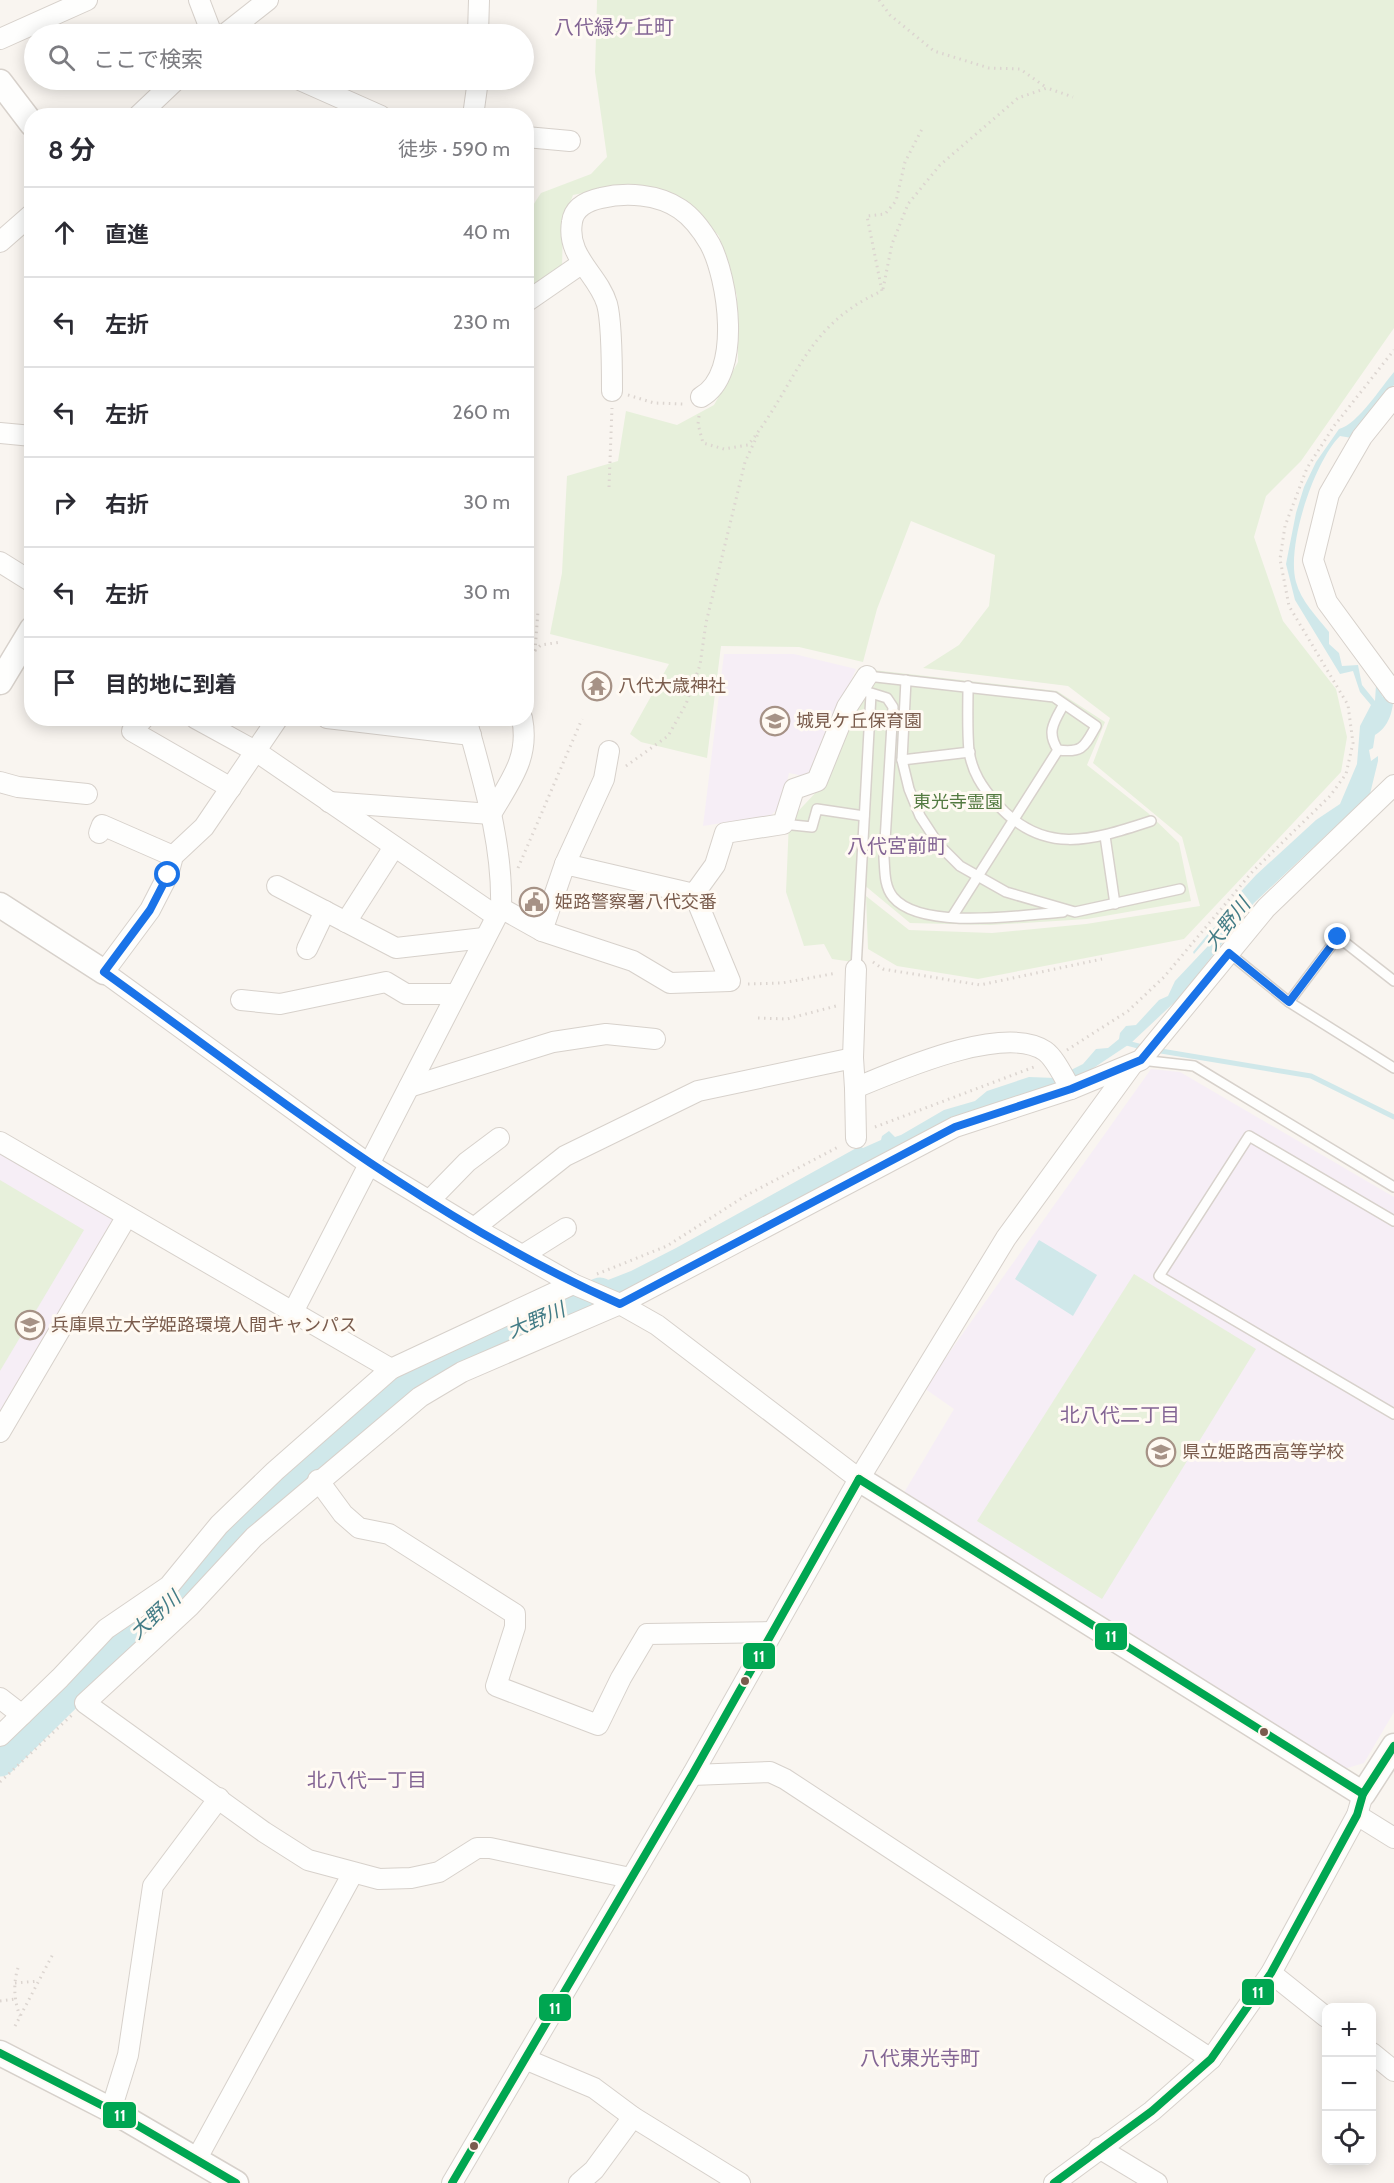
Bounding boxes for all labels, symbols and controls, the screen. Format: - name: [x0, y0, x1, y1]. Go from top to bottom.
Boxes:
- district label: 八代緑ケ丘町: [554, 15, 674, 39]
- search box: [24, 24, 534, 90]
- icon: search: [45, 41, 78, 74]
- text: ここで検索: [93, 46, 203, 73]
- text: 8 分: [48, 134, 96, 166]
- text: 徒歩 · 590 m: [398, 137, 510, 161]
- icon: ahead: [48, 216, 81, 249]
- text: 40 m: [462, 220, 510, 244]
- text: 直進: [105, 221, 149, 248]
- icon: left: [48, 306, 81, 339]
- text: 230 m: [453, 310, 510, 334]
- text: 左折: [105, 311, 149, 338]
- icon: left: [48, 396, 81, 429]
- text: 260 m: [452, 400, 510, 424]
- text: 左折: [105, 401, 149, 428]
- icon: right: [48, 486, 81, 519]
- text: 30 m: [463, 490, 510, 514]
- text: 右折: [105, 491, 149, 518]
- icon: left: [48, 576, 81, 609]
- text: 30 m: [463, 580, 510, 604]
- text: 左折: [105, 581, 149, 608]
- icon: arrive: [48, 666, 81, 699]
- temple icon: 八代大歳神社: [581, 670, 613, 702]
- text: 目的地に到着: [105, 671, 237, 698]
- place label: 八代大歳神社: [618, 675, 726, 697]
- school or university icon: 城見ケ丘保育園: [759, 705, 791, 737]
- place label: 城見ケ丘保育園: [796, 710, 922, 732]
- park label: 東光寺霊園: [913, 791, 1003, 813]
- district label: 八代宮前町: [847, 834, 947, 858]
- route start: [154, 861, 180, 887]
- public building icon: 姫路警察署八代交番: [518, 886, 550, 918]
- place label: 姫路警察署八代交番: [555, 891, 717, 913]
- water label: 大野川: [1199, 891, 1256, 955]
- route end: [1324, 923, 1350, 949]
- water label: 大野川: [504, 1296, 570, 1343]
- school or university icon: 兵庫県立大学姫路環境人間キャンパス: [14, 1309, 46, 1341]
- place label: 兵庫県立大学姫路環境人間キャンパス: [51, 1314, 357, 1336]
- district label: 北八代二丁目: [1060, 1403, 1180, 1427]
- school or university icon: 県立姫路西高等学校: [1145, 1436, 1177, 1468]
- place label: 県立姫路西高等学校: [1182, 1441, 1344, 1463]
- water label: 大野川: [125, 1585, 187, 1644]
- line badge: 11: [1094, 1622, 1128, 1651]
- text: 11: [1105, 1627, 1117, 1646]
- line badge: 11: [742, 1642, 776, 1670]
- text: 11: [753, 1647, 765, 1666]
- unlabelled marker: [739, 1675, 751, 1687]
- unlabelled marker: [1258, 1726, 1270, 1738]
- district label: 北八代一丁目: [307, 1768, 427, 1792]
- line badge: 11: [1241, 1978, 1275, 2006]
- text: 11: [1252, 1983, 1264, 2002]
- line badge: 11: [538, 1993, 572, 2022]
- text: 11: [549, 1999, 561, 2018]
- map controls: [1322, 2003, 1376, 2165]
- button: +: [1322, 2003, 1376, 2057]
- district label: 八代東光寺町: [860, 2046, 980, 2070]
- button: −: [1322, 2057, 1376, 2111]
- line badge: 11: [102, 2101, 137, 2129]
- text: 11: [114, 2106, 126, 2125]
- button: locate: [1322, 2111, 1376, 2165]
- unlabelled marker: [468, 2140, 480, 2152]

